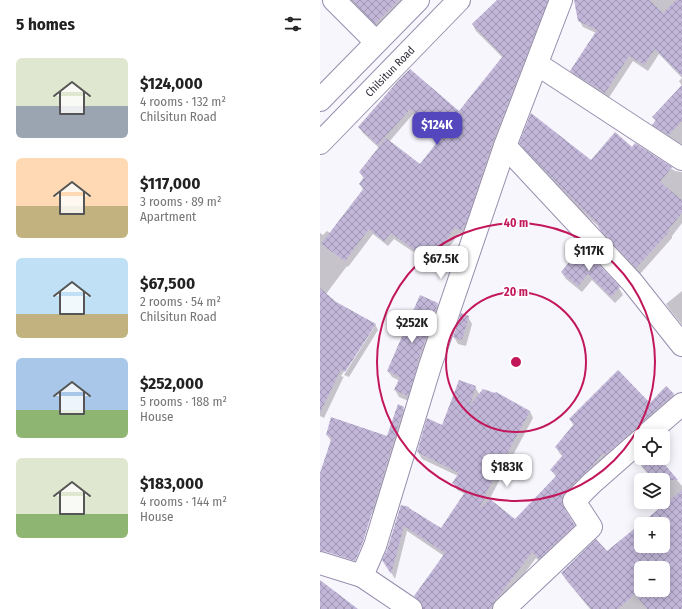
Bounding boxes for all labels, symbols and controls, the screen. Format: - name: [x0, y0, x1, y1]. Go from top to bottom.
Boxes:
- icon: filters: [282, 13, 304, 35]
- text: 5 homes: [16, 14, 75, 35]
- street label: Chilsitun Road: [363, 44, 417, 100]
- text: $124,000: [140, 73, 203, 94]
- icon: home: [48, 74, 96, 122]
- text: 4 rooms · 132 m²: [140, 94, 226, 109]
- text: Chilsitun Road: [140, 109, 217, 124]
- pin: $124K: [409, 112, 465, 146]
- text: $124K: [421, 117, 453, 132]
- text: $117,000: [140, 173, 201, 194]
- icon: home: [48, 174, 96, 222]
- text: 3 rooms · 89 m²: [140, 194, 222, 209]
- text: Apartment: [140, 209, 196, 224]
- text: 40 m: [504, 216, 528, 230]
- pin: $117K: [561, 238, 617, 272]
- text: $117K: [574, 243, 604, 258]
- pin: $67.5K: [408, 246, 474, 280]
- text: $67.5K: [423, 251, 459, 266]
- text: $67,500: [140, 273, 195, 294]
- icon: home: [48, 274, 96, 322]
- text: 20 m: [503, 285, 528, 299]
- text: 2 rooms · 54 m²: [140, 294, 221, 309]
- text: Chilsitun Road: [140, 309, 217, 324]
- pin: $252K: [384, 310, 440, 344]
- text: $252K: [396, 315, 428, 330]
- centre of rings: [509, 355, 523, 369]
- text: $252,000: [140, 373, 204, 394]
- icon: home: [48, 374, 96, 422]
- text: 5 rooms · 188 m²: [140, 394, 227, 409]
- text: House: [140, 409, 174, 424]
- map controls: [634, 429, 670, 597]
- button: locate: [634, 429, 670, 465]
- pin: $183K: [479, 454, 535, 488]
- text: $183K: [491, 459, 523, 474]
- text: $183,000: [140, 473, 204, 494]
- button: layers: [634, 473, 670, 509]
- icon: home: [48, 474, 96, 522]
- text: 4 rooms · 144 m²: [140, 494, 227, 509]
- text: House: [140, 509, 174, 524]
- button: +: [634, 517, 670, 553]
- button: −: [634, 561, 670, 597]

